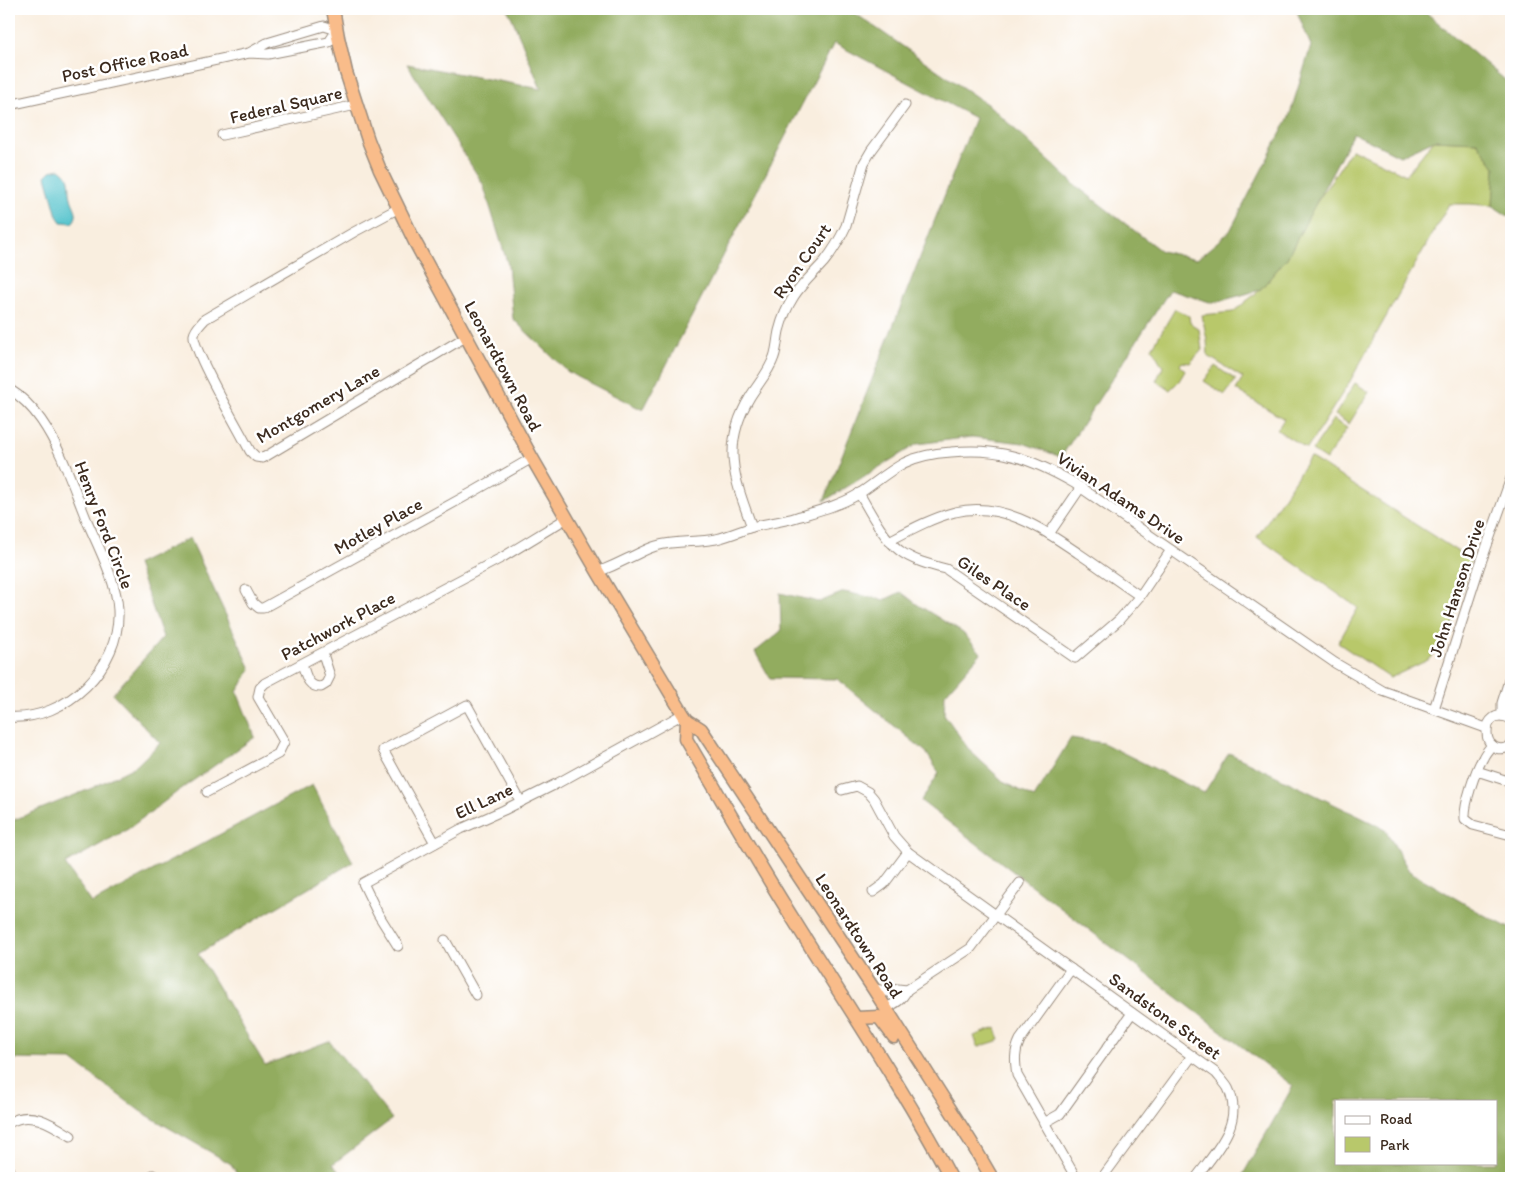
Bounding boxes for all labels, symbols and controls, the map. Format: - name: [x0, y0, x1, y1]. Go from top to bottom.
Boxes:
- street label: Post Office Road: [60, 39, 190, 87]
- street label: Federal Square: [228, 81, 344, 129]
- street label: Ryon Court: [768, 219, 836, 303]
- street label: Leonardtown Road: [459, 297, 547, 435]
- street label: Montgomery Lane: [252, 360, 384, 448]
- street label: Vivian Adams Drive: [1053, 447, 1189, 549]
- street label: Henry Ford Circle: [69, 458, 139, 592]
- street label: Motley Place: [330, 493, 426, 559]
- street label: John Hanson Drive: [1424, 516, 1490, 660]
- street label: Giles Place: [953, 550, 1035, 616]
- street label: Patchwork Place: [277, 587, 399, 665]
- street label: Ell Lane: [452, 778, 516, 824]
- street label: Leonardtown Road: [810, 869, 908, 1003]
- street label: Sandstone Street: [1105, 968, 1226, 1064]
- legend: [1335, 1100, 1498, 1164]
- text: Road: [1380, 1110, 1413, 1128]
- text: Park: [1380, 1136, 1410, 1154]

